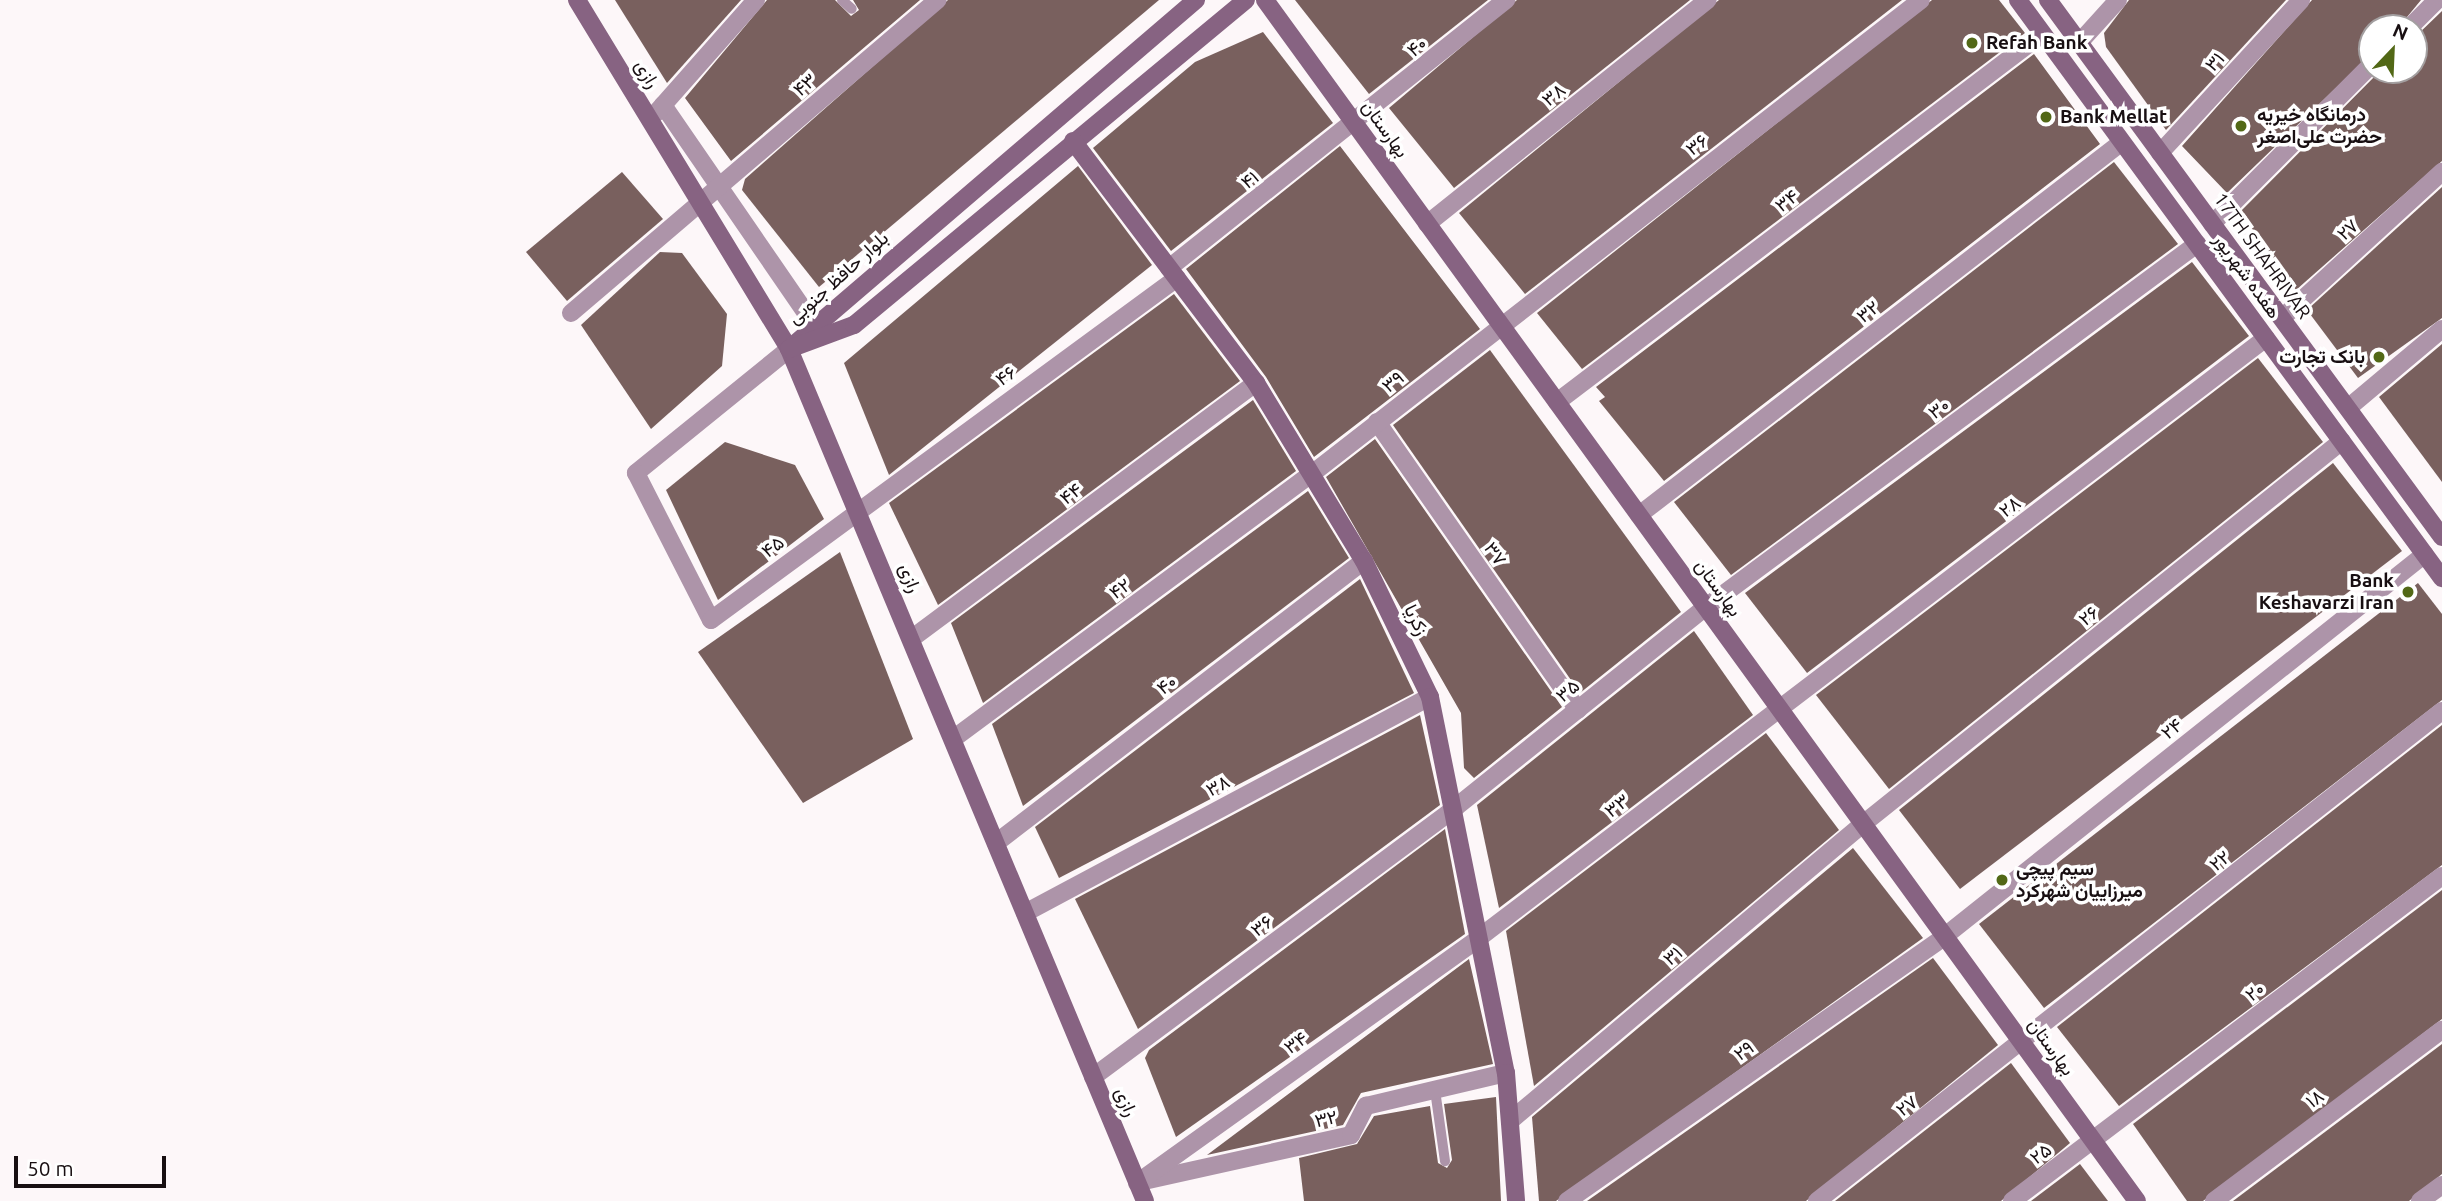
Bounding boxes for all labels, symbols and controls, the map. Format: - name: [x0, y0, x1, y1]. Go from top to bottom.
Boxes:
- north arrow: [2358, 14, 2428, 84]
- text: N: [2390, 19, 2411, 44]
- street label: ۴۰: [1402, 32, 1432, 62]
- place label: Refah Bank: [1986, 32, 2087, 54]
- marker: Refah Bank: [1964, 35, 1980, 51]
- street label: ۳۱: [2201, 48, 2229, 76]
- street label: رازی: [630, 55, 664, 93]
- street label: ۴۳: [789, 69, 821, 101]
- street label: ۳۸: [1538, 79, 1570, 111]
- street label: بهارستان: [1357, 96, 1413, 162]
- place label: درمانگاه خیریه حضرت علی‌اصغر: [2257, 104, 2382, 148]
- place label: Bank Mellat: [2060, 106, 2167, 128]
- marker: Bank Mellat: [2038, 109, 2054, 125]
- marker: درمانگاه خیریه حضرت علی‌اصغر: [2231, 116, 2251, 136]
- street label: ۳۶: [1681, 129, 1713, 161]
- street label: ۴۱: [1237, 166, 1263, 194]
- street label: ۳۴: [1771, 185, 1803, 217]
- street label: 17TH SHAHRIVAR: [2209, 188, 2315, 324]
- street label: ۲۷: [2333, 214, 2363, 246]
- street label: بلوار حافظ جنوبی: [783, 227, 893, 329]
- street label: هفده شهریور: [2208, 229, 2286, 323]
- street label: ۳۲: [1852, 296, 1884, 328]
- place label: بانک تجارت: [2279, 346, 2365, 368]
- marker: بانک تجارت: [2371, 349, 2387, 365]
- street label: ۴۶: [991, 361, 1021, 391]
- street label: ۳۹: [1377, 366, 1409, 398]
- street label: ۳۰: [1924, 394, 1954, 424]
- street label: ۴۴: [1055, 478, 1087, 510]
- street label: ۲۸: [1995, 492, 2025, 522]
- street label: ۴۵: [757, 531, 789, 563]
- street label: ۳۷: [1479, 538, 1511, 570]
- street label: بهارستان: [1690, 555, 1746, 621]
- street label: رازی: [894, 560, 926, 596]
- place label: Bank Keshavarzi Iran: [2259, 570, 2394, 614]
- street label: ۴۲: [1105, 574, 1135, 604]
- marker: Bank Keshavarzi Iran: [2400, 584, 2416, 600]
- street label: زکریا: [1399, 601, 1433, 639]
- street label: ۲۶: [2074, 601, 2104, 631]
- street label: ۴۰: [1153, 670, 1181, 700]
- street label: ۳۵: [1552, 675, 1584, 707]
- street label: ۲۴: [2157, 714, 2187, 744]
- street label: ۳۸: [1202, 770, 1234, 802]
- street label: ۳۳: [1600, 789, 1634, 823]
- street label: ۲۲: [2205, 846, 2235, 876]
- place label: سیم پیچی میرزاییان شهرکرد: [2016, 858, 2143, 902]
- marker: سیم پیچی میرزاییان شهرکرد: [1994, 872, 2010, 888]
- street label: ۳۶: [1246, 910, 1278, 942]
- street label: ۳۱: [1659, 941, 1687, 971]
- street label: ۲۰: [2241, 977, 2269, 1007]
- street label: بهارستان: [2023, 1014, 2079, 1080]
- street label: ۳۴: [1280, 1027, 1312, 1059]
- street label: ۲۹: [1730, 1036, 1758, 1066]
- street label: رازی: [1110, 1084, 1142, 1120]
- street label: ۱۸: [2301, 1085, 2329, 1113]
- street label: ۲۷: [1892, 1091, 1922, 1121]
- street label: ۳۲: [1312, 1105, 1340, 1133]
- street label: ۲۵: [2026, 1139, 2056, 1169]
- scale bar: [18, 1142, 170, 1186]
- text: 50 m: [27, 1156, 74, 1180]

